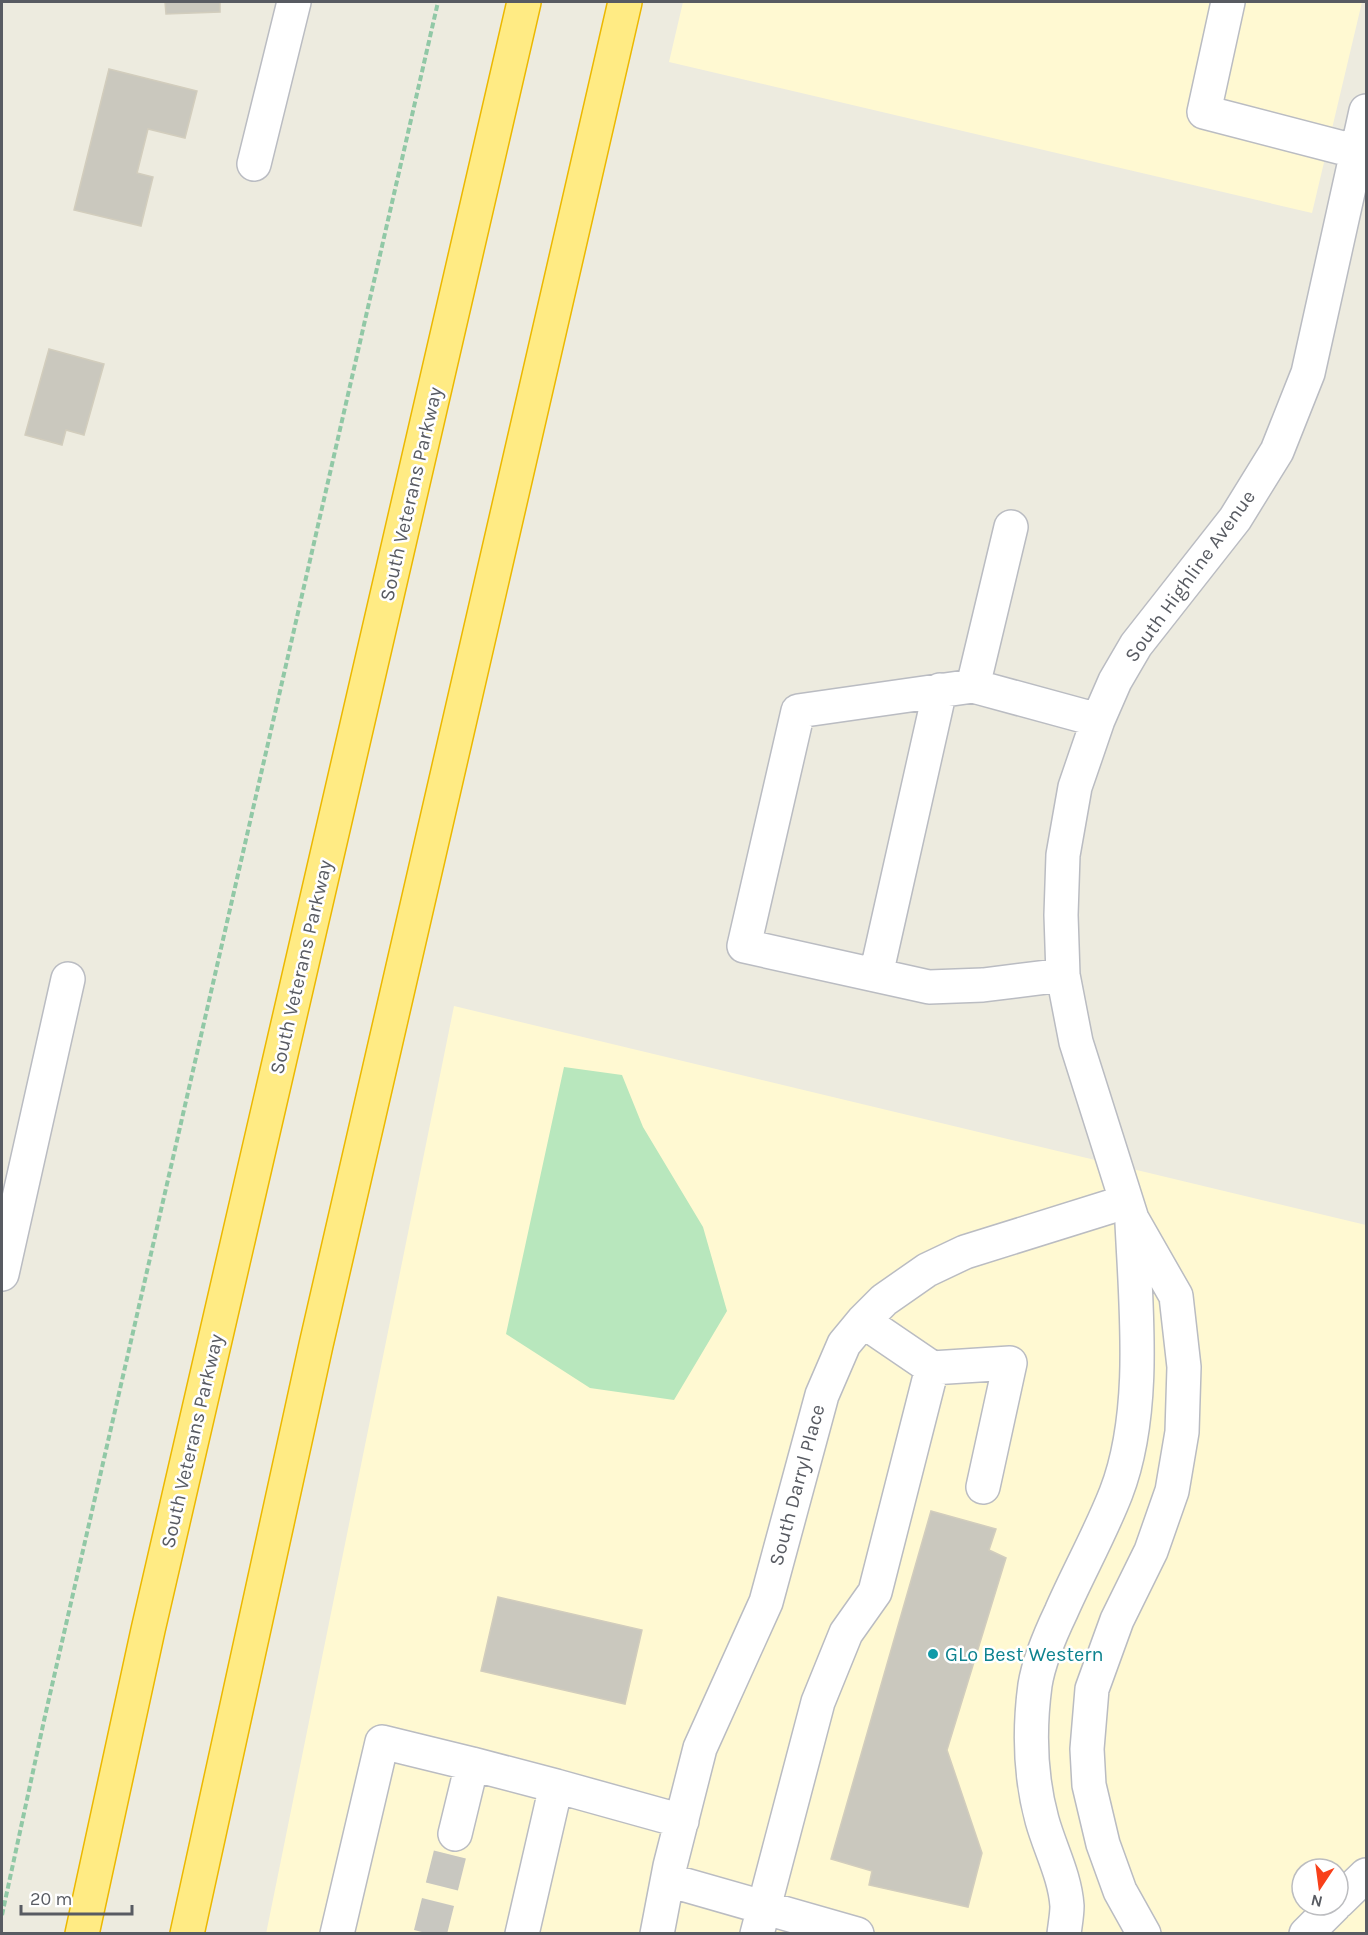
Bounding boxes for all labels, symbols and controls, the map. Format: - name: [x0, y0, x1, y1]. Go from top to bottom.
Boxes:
- street label: South Veterans Parkway: [375, 385, 447, 603]
- street label: South Highline Avenue: [1120, 486, 1260, 666]
- street label: South Veterans Parkway: [265, 858, 337, 1076]
- street label: South Veterans Parkway: [156, 1332, 228, 1550]
- street label: South Darryl Place: [764, 1402, 830, 1568]
- place label: GLo Best Western: [945, 1643, 1104, 1666]
- marker: GLo Best Western: [926, 1647, 940, 1661]
- north arrow: [1290, 1857, 1350, 1917]
- scale bar: [21, 1878, 132, 1916]
- text: 20 m: [30, 1888, 72, 1910]
- text: N: [1309, 1891, 1324, 1912]

